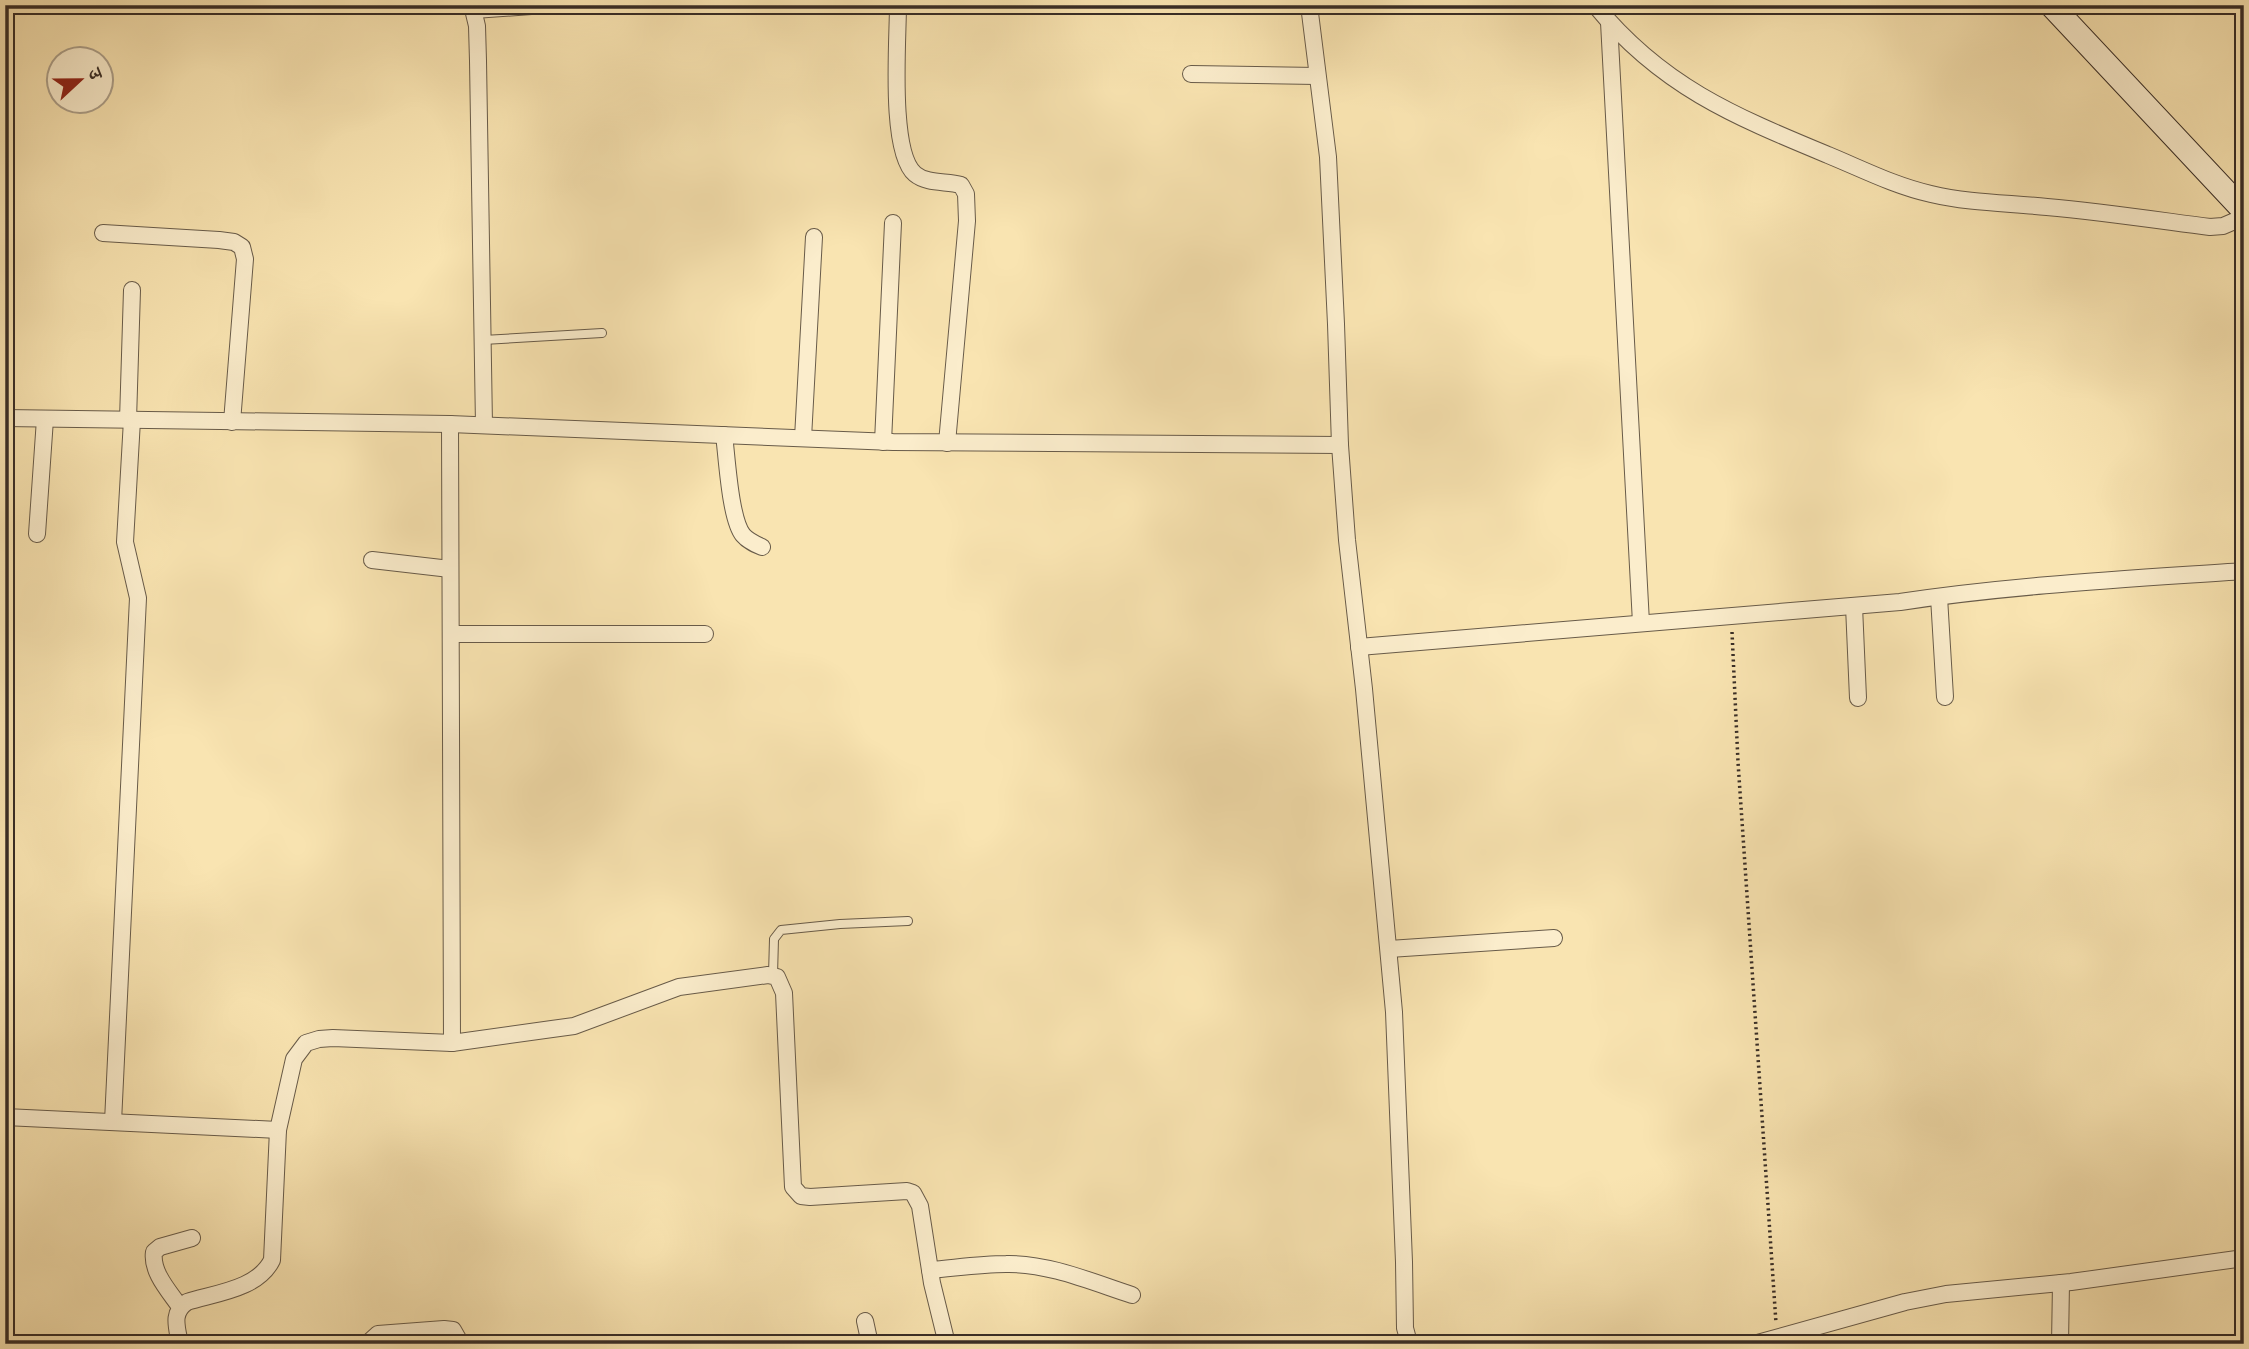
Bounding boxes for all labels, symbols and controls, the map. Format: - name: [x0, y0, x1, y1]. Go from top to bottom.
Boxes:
- north arrow: [46, 46, 116, 116]
- text: उ: [82, 65, 105, 84]

